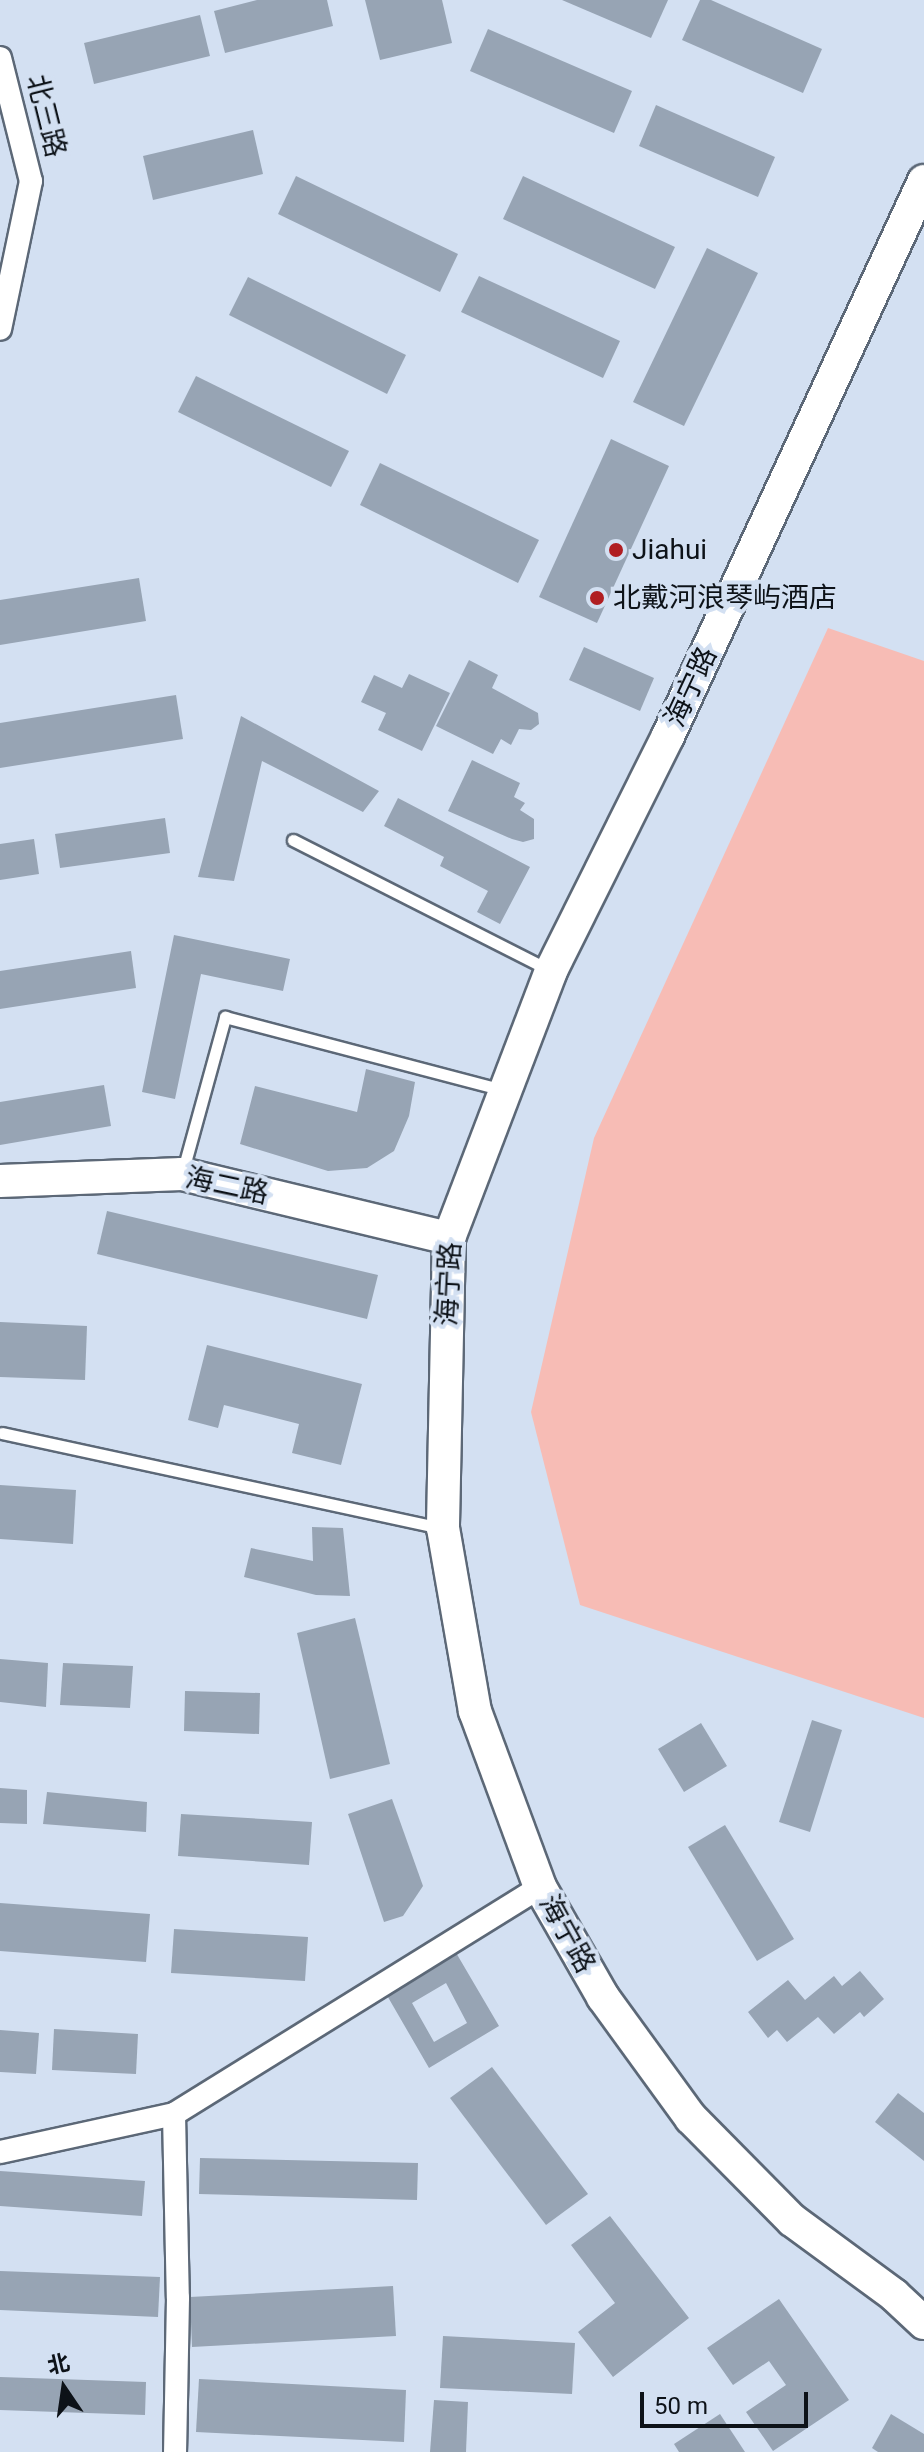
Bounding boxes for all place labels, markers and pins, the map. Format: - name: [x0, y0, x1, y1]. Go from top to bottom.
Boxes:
- place label: Jiahui: [632, 533, 707, 567]
- marker: Jiahui: [607, 541, 625, 559]
- place label: 北戴河浪琴屿酒店: [613, 581, 837, 615]
- marker: 北戴河浪琴屿酒店: [588, 589, 606, 607]

